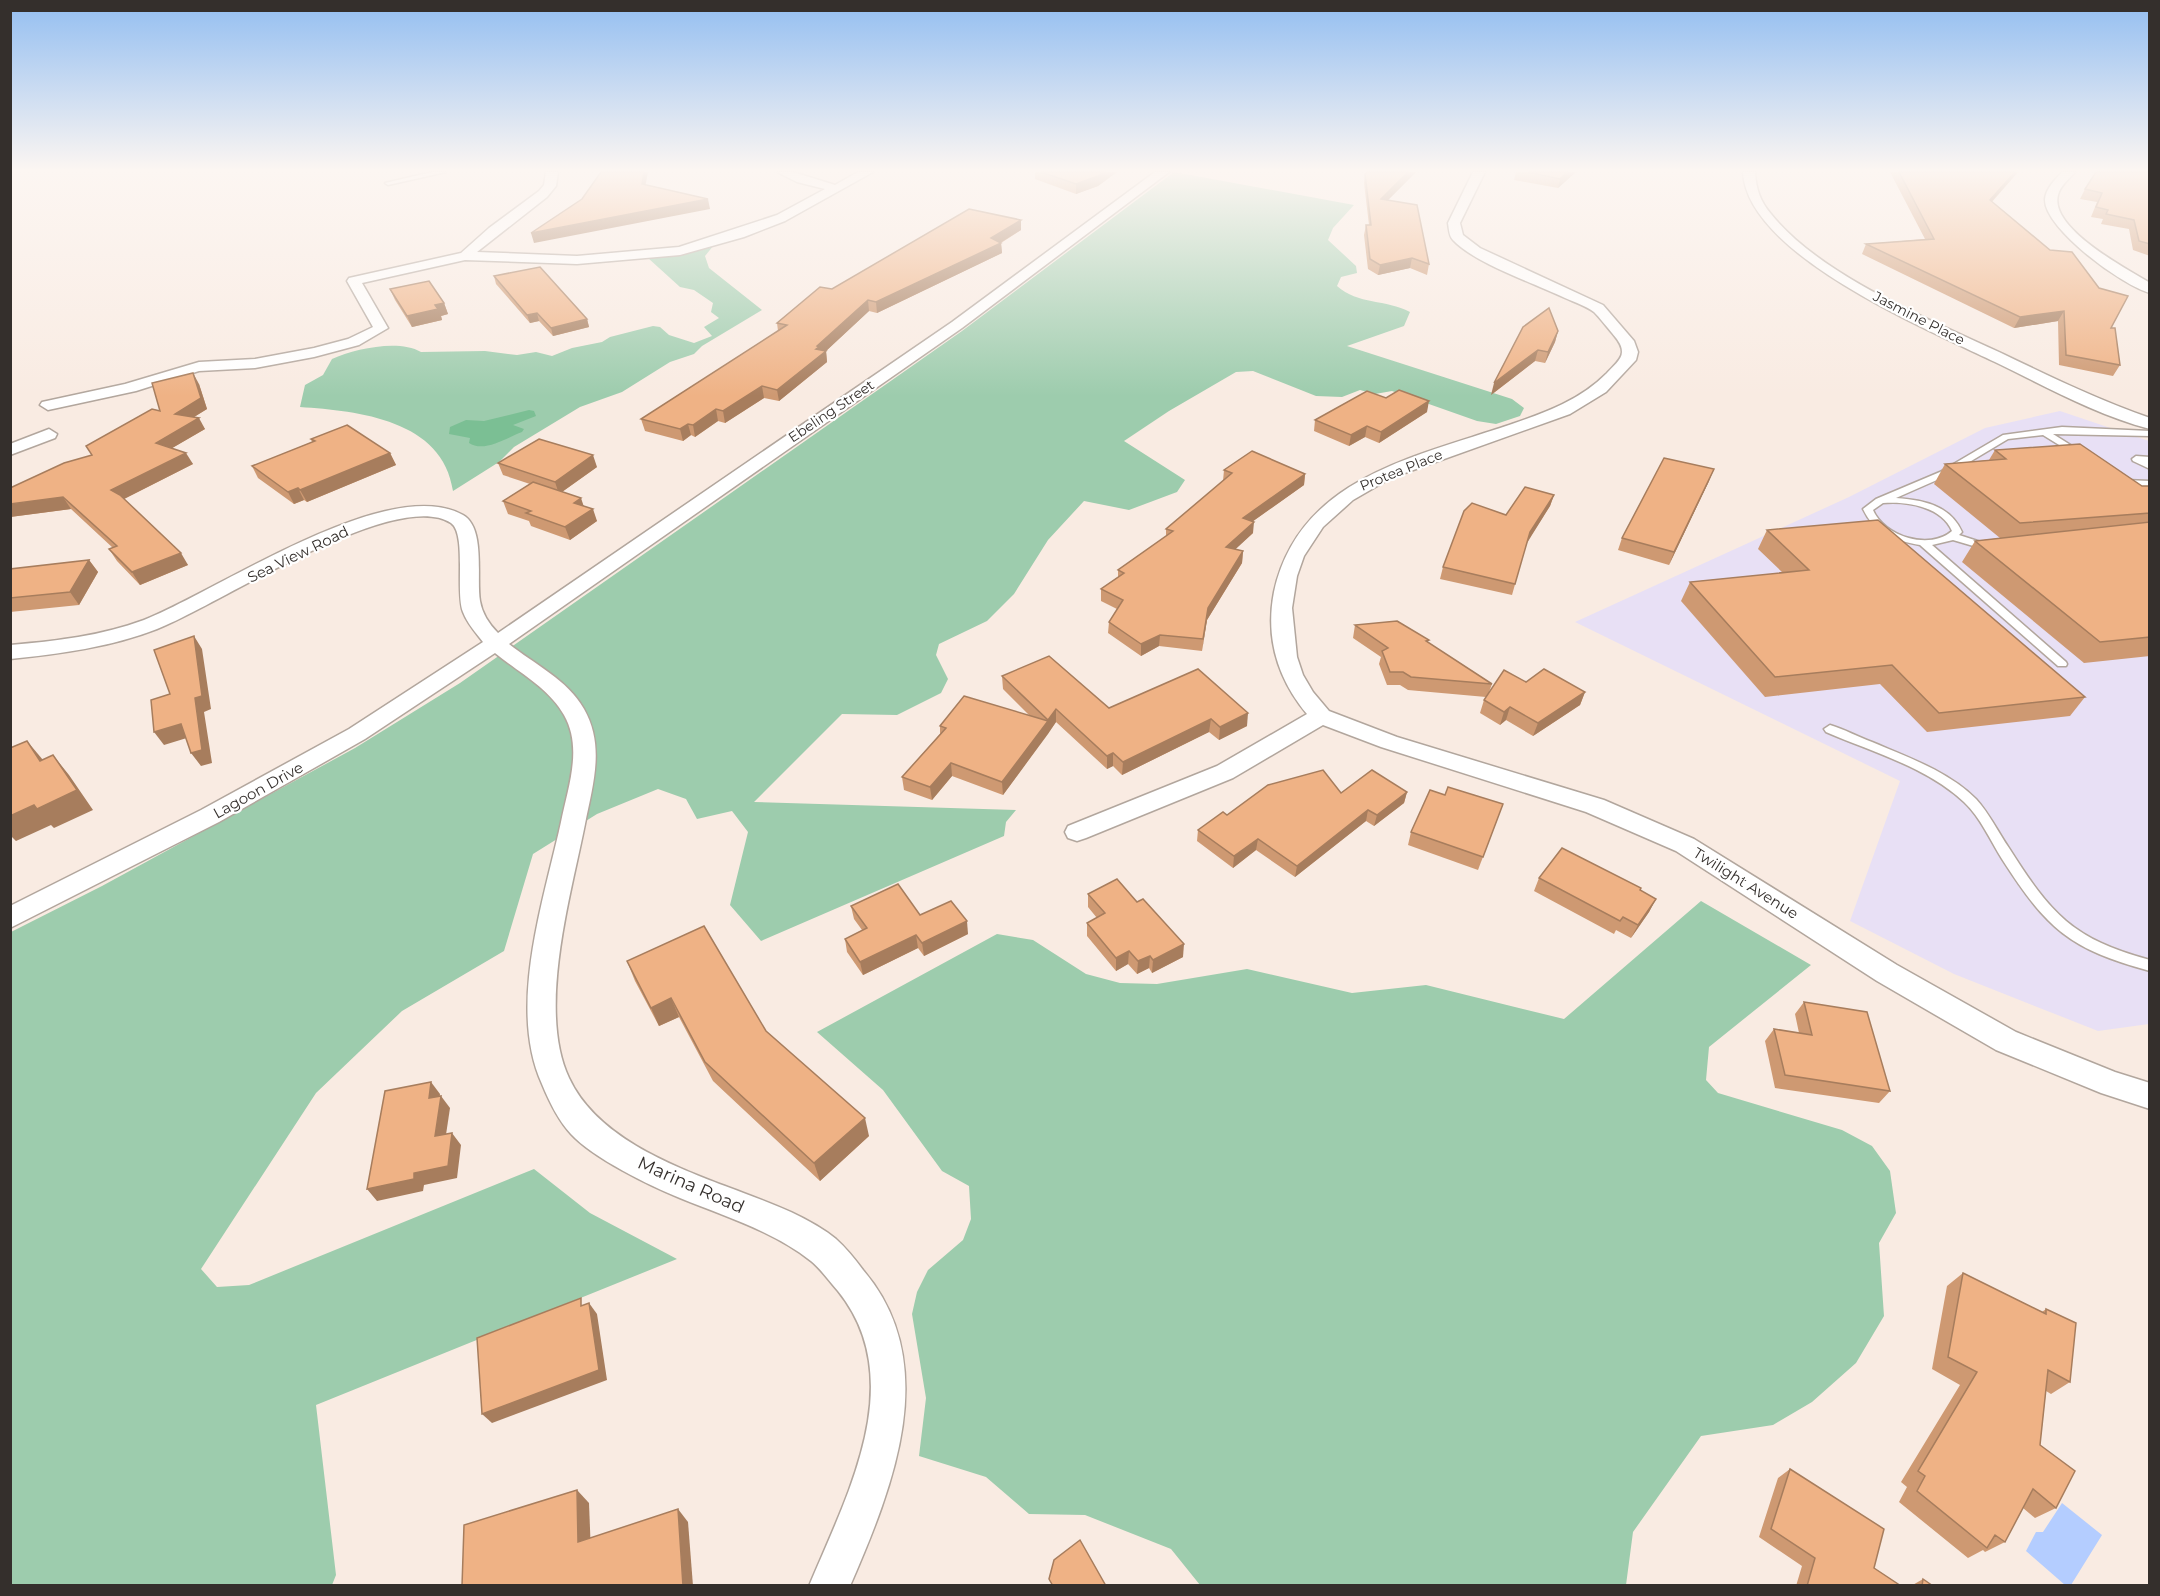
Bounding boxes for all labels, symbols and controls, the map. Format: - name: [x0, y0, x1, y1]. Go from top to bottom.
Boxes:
- street label: Jasmine Place: [1869, 287, 1968, 349]
- street label: Ebeling Street: [785, 375, 878, 446]
- street label: Protea Place: [1357, 445, 1445, 495]
- street label: Sea View Road: [244, 521, 352, 587]
- street label: Lagoon Drive: [210, 757, 306, 823]
- street label: Twilight Avenue: [1690, 843, 1802, 923]
- street label: Marina Road: [634, 1152, 748, 1218]

